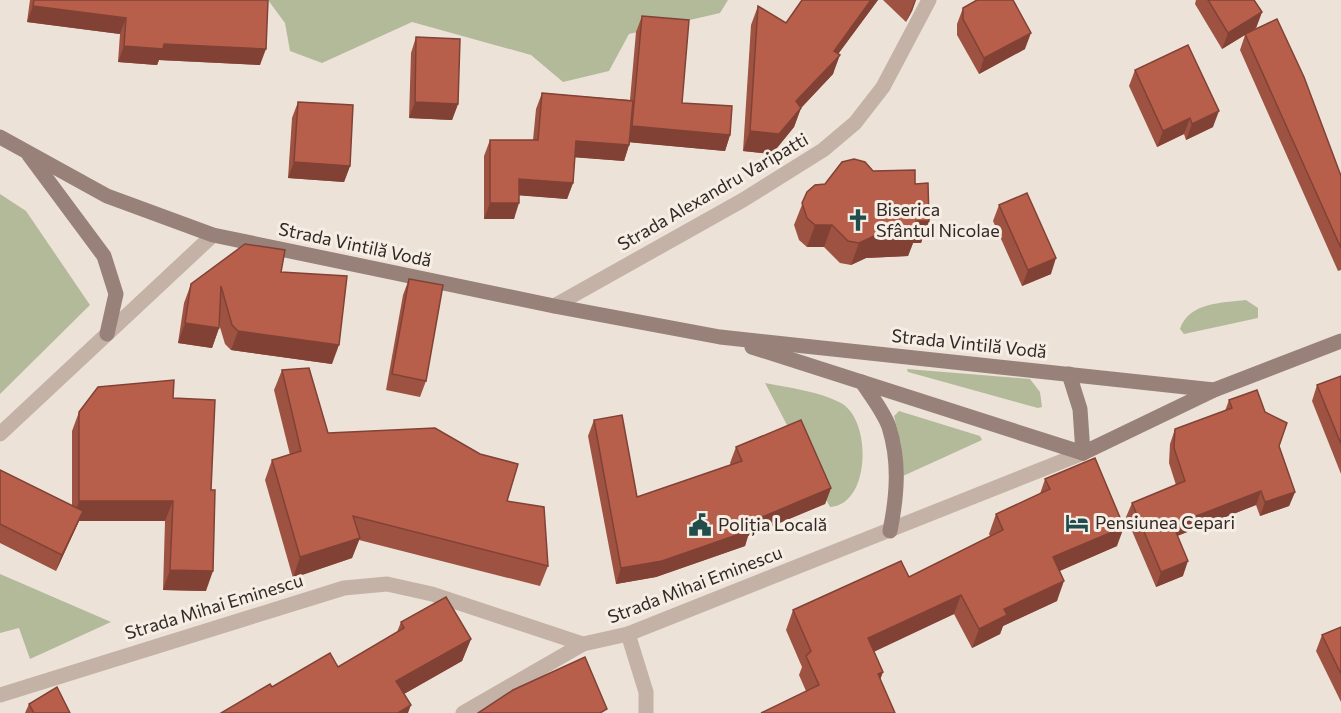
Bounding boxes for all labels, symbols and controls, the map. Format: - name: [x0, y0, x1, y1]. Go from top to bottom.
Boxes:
- street label: Strada Alexandru Varipatti: [613, 128, 812, 255]
- place label: Biserica Sfântul Nicolae: [876, 198, 1000, 241]
- church icon: Biserica Sfântul Nicolae: [845, 207, 871, 233]
- street label: Strada Vintilă Vodă: [277, 217, 434, 271]
- street label: Strada Vintilă Vodă: [891, 324, 1048, 362]
- hotel icon: Pensiunea Cepari: [1064, 510, 1090, 536]
- place label: Pensiunea Cepari: [1095, 511, 1235, 533]
- public building icon: Poliția Locală: [687, 512, 713, 538]
- place label: Poliția Locală: [718, 513, 827, 536]
- street label: Strada Mihai Eminescu: [604, 541, 785, 627]
- street label: Strada Mihai Eminescu: [122, 568, 305, 644]

